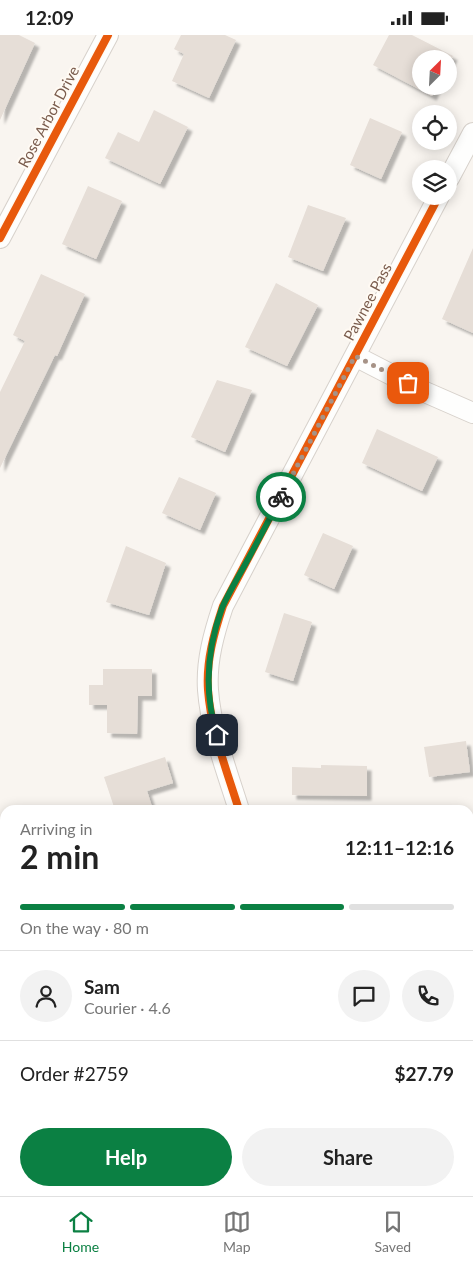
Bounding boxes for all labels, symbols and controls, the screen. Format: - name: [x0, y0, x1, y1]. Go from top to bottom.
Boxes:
- text: 12:09: [25, 6, 74, 29]
- north arrow: [412, 50, 458, 95]
- map controls: [412, 50, 457, 205]
- street label: Rose Arbor Drive: [14, 63, 82, 170]
- button: locate: [412, 105, 457, 150]
- button: layers: [412, 160, 457, 205]
- street label: Pawnee Pass: [339, 260, 395, 343]
- pin: [387, 362, 429, 404]
- icon: bag: [394, 369, 422, 397]
- courier: [256, 472, 306, 522]
- icon: bike: [267, 483, 295, 511]
- pin: [196, 714, 238, 756]
- icon: home: [203, 721, 231, 749]
- text: Arriving in: [20, 819, 93, 838]
- text: 12:11–12:16: [345, 836, 454, 859]
- text: 2 min: [20, 837, 99, 876]
- text: On the way · 80 m: [20, 918, 149, 937]
- button: person: [20, 970, 72, 1022]
- button: chat: [338, 970, 390, 1022]
- button: phone: [402, 970, 454, 1022]
- text: Sam: [84, 975, 120, 998]
- text: Courier · 4.6: [84, 998, 171, 1017]
- text: Order #2759: [20, 1062, 129, 1085]
- text: $27.79: [394, 1062, 454, 1085]
- button: Help: [20, 1128, 232, 1186]
- button: Share: [242, 1128, 454, 1186]
- tab: Home: [62, 1208, 99, 1255]
- tab: Map: [223, 1208, 251, 1255]
- tab: Saved: [375, 1208, 411, 1255]

